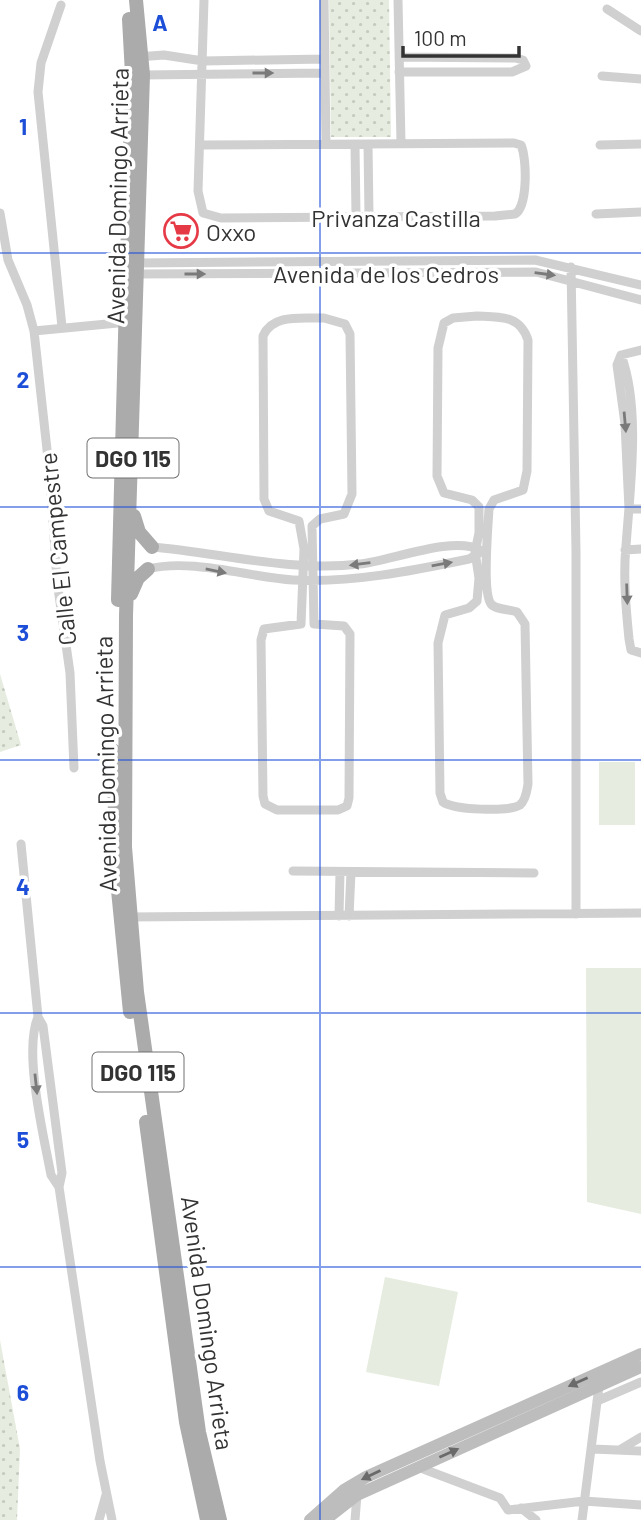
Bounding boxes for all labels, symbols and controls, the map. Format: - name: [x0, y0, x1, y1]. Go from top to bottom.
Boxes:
- text: A: [152, 8, 168, 36]
- scale bar: [403, 14, 518, 58]
- text: 100 m: [414, 25, 467, 50]
- one-way arrow: [253, 67, 275, 79]
- street label: Avenida Domingo Arrieta: [100, 68, 134, 324]
- text: 1: [19, 112, 27, 140]
- street label: Privanza Castilla: [311, 203, 481, 232]
- supermarket icon: Oxxo: [162, 212, 200, 250]
- place label: Oxxo: [206, 217, 256, 246]
- street label: Avenida de los Cedros: [273, 259, 499, 288]
- one-way arrow: [184, 268, 206, 280]
- one-way arrow: [534, 269, 556, 280]
- text: 2: [17, 365, 29, 393]
- one-way arrow: [620, 411, 631, 433]
- road number: DGO 115: [88, 438, 178, 478]
- street label: Calle El Campestre: [32, 451, 82, 647]
- one-way arrow: [349, 558, 371, 569]
- one-way arrow: [431, 558, 453, 569]
- one-way arrow: [205, 565, 227, 576]
- one-way arrow: [621, 583, 632, 605]
- text: 3: [17, 618, 29, 646]
- street label: Avenida Domingo Arrieta: [88, 636, 122, 892]
- text: 4: [16, 872, 30, 900]
- road number: DGO 115: [92, 1052, 184, 1092]
- one-way arrow: [31, 1074, 42, 1096]
- text: 5: [17, 1125, 29, 1153]
- street label: Avenida Domingo Arrieta: [176, 1194, 240, 1452]
- one-way arrow: [568, 1377, 589, 1388]
- text: 6: [17, 1378, 29, 1406]
- one-way arrow: [439, 1447, 459, 1459]
- one-way arrow: [361, 1469, 381, 1481]

